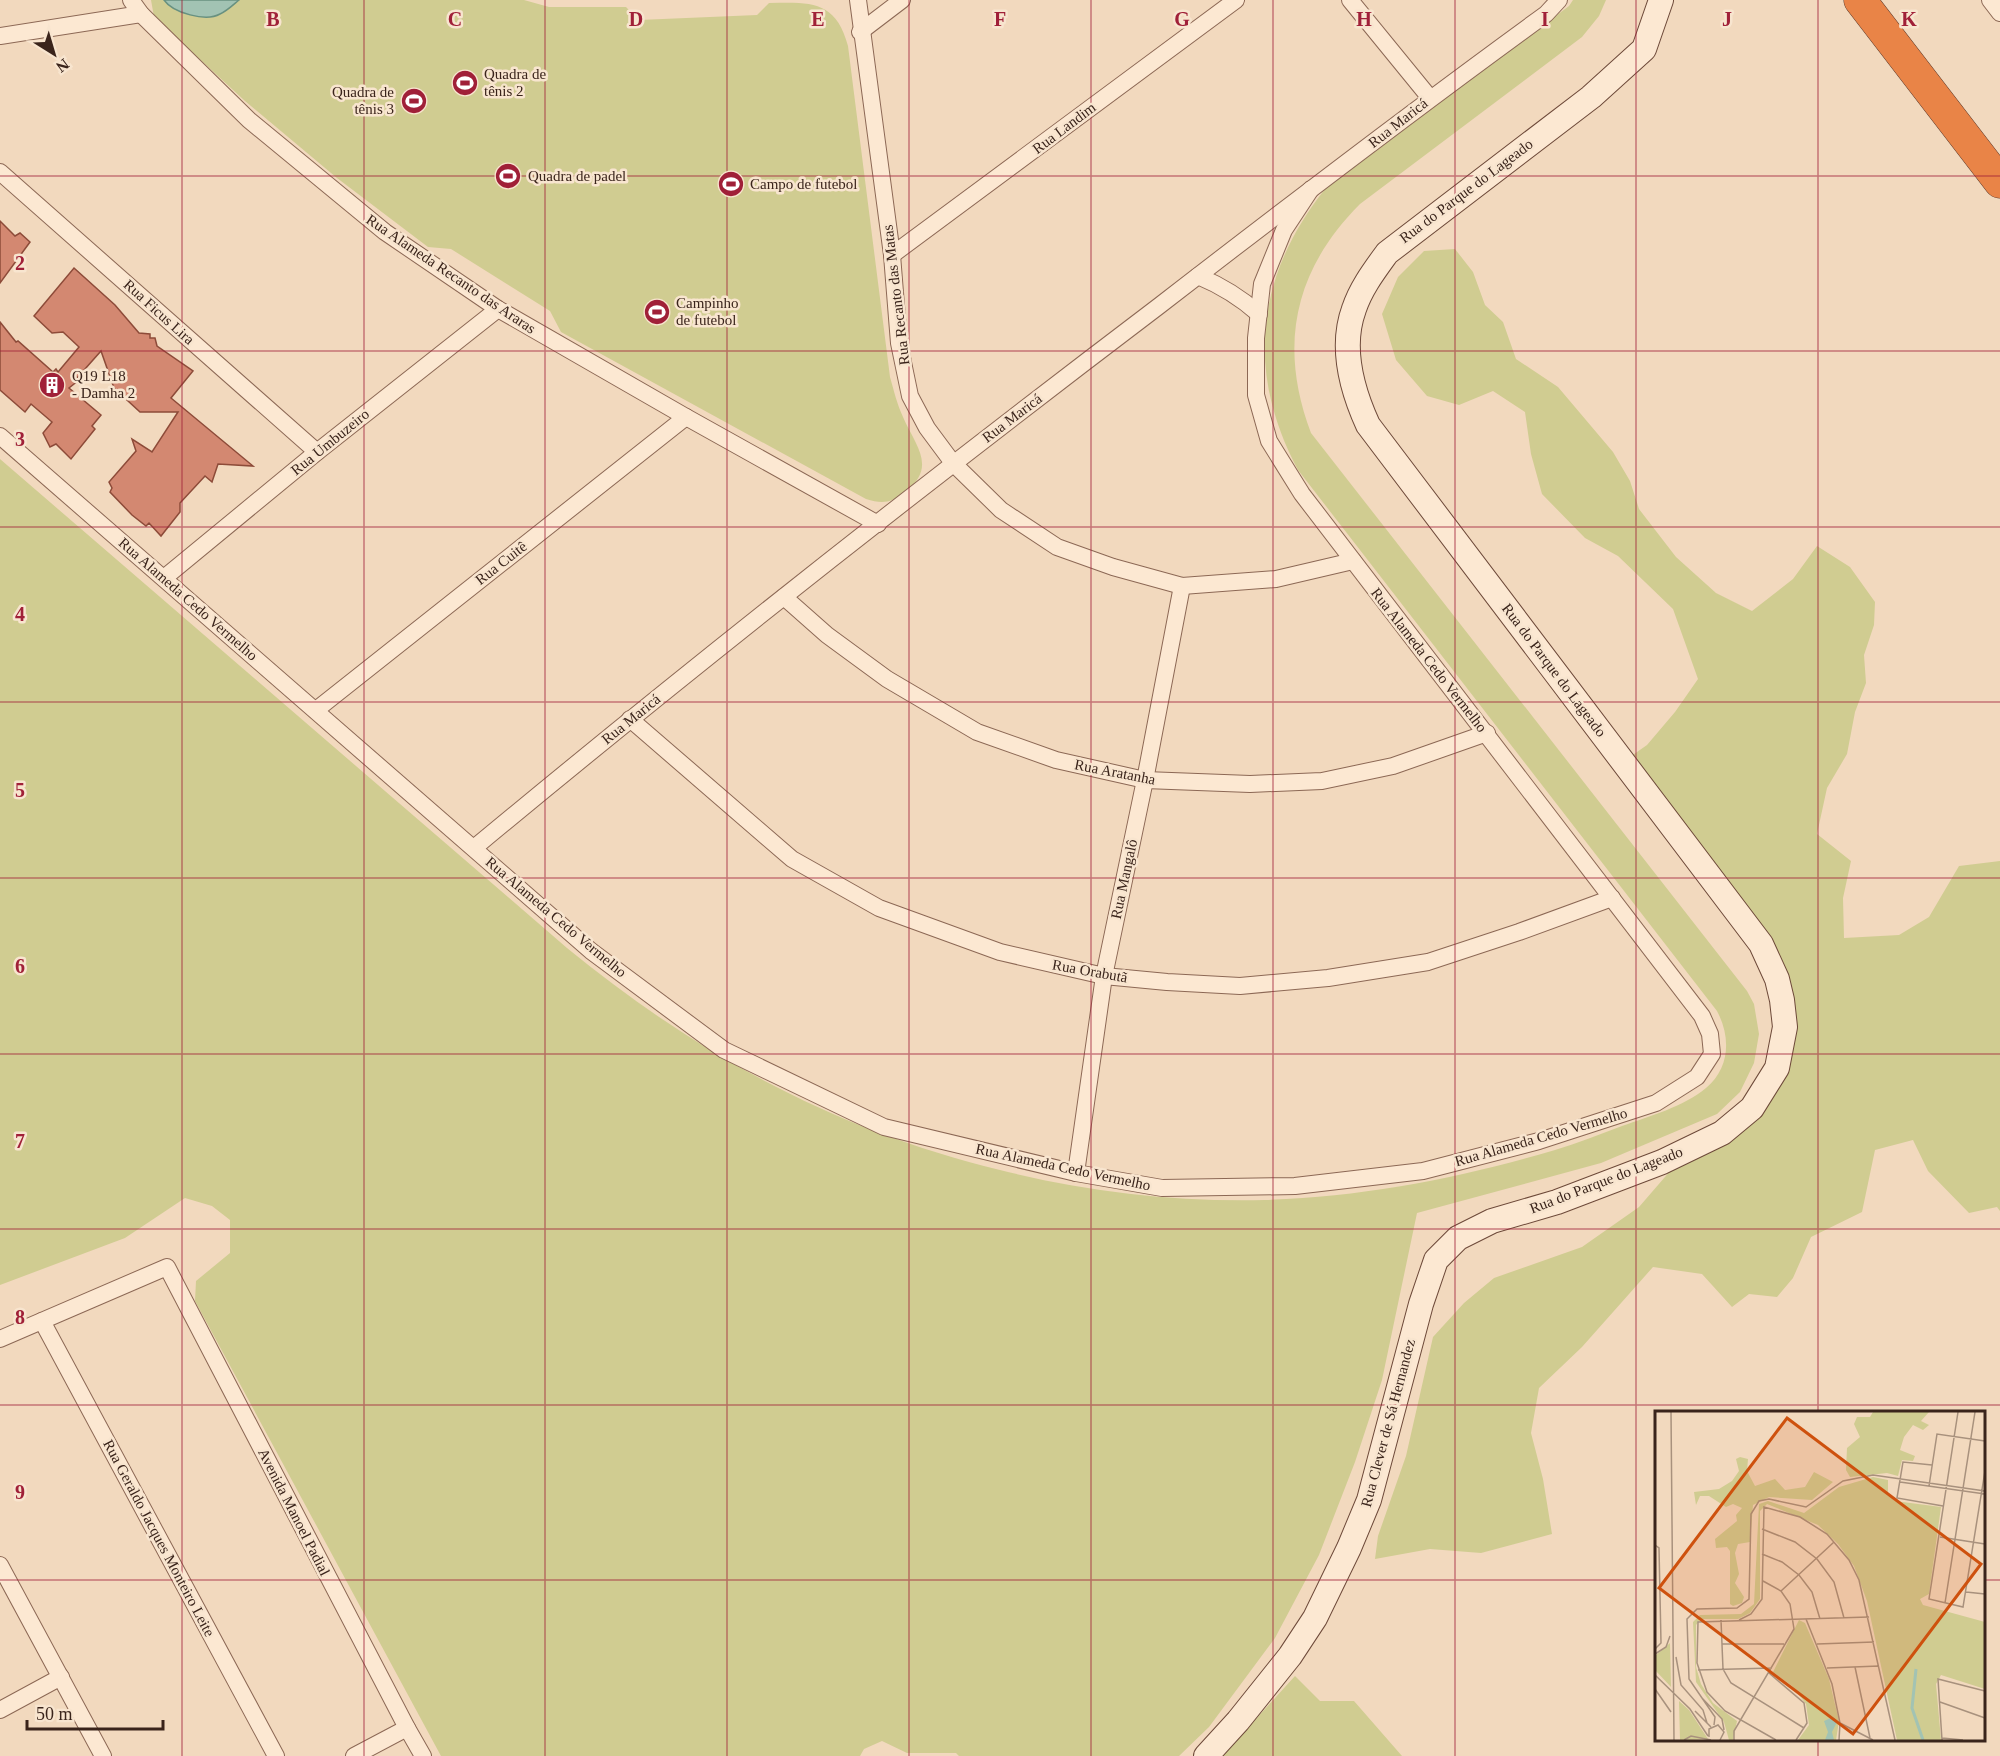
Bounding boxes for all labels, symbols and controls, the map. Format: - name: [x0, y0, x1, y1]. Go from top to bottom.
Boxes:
- text: B: [266, 8, 280, 30]
- text: C: [448, 8, 462, 30]
- text: D: [629, 8, 643, 30]
- text: E: [811, 8, 825, 30]
- text: F: [994, 8, 1006, 30]
- text: G: [1174, 8, 1190, 30]
- text: H: [1356, 8, 1372, 30]
- text: I: [1541, 8, 1549, 30]
- text: J: [1722, 8, 1732, 30]
- text: K: [1901, 8, 1917, 30]
- north arrow: [24, 24, 84, 84]
- text: N: [53, 55, 72, 76]
- place label: Quadra de tênis 2: [484, 66, 546, 99]
- sports icon: Quadra de tênis 2: [450, 68, 480, 98]
- place label: Quadra de tênis 3: [332, 84, 394, 117]
- sports icon: Quadra de tênis 3: [399, 86, 429, 116]
- street label: Rua Maricá: [1365, 95, 1431, 151]
- street label: Rua Landim: [1029, 99, 1099, 157]
- street label: Rua do Parque do Lageado: [1396, 136, 1536, 246]
- sports icon: Quadra de padel: [493, 161, 523, 191]
- place label: Quadra de padel: [528, 168, 626, 184]
- sports icon: Campo de futebol: [716, 169, 746, 199]
- place label: Campo de futebol: [750, 176, 857, 192]
- street label: Rua Alameda Recanto das Araras: [363, 211, 539, 337]
- street label: Rua Recanto das Matas: [879, 224, 913, 366]
- text: 2: [15, 252, 25, 274]
- street label: Rua Ficus Lira: [121, 276, 198, 348]
- place label: Campinho de futebol: [676, 295, 739, 328]
- sports icon: Campinho de futebol: [642, 297, 672, 327]
- place label: Q19 L18 - Damha 2: [72, 368, 135, 401]
- building icon: Q19 L18 - Damha 2: [37, 370, 67, 400]
- street label: Rua Maricá: [979, 390, 1045, 446]
- street label: Rua Umbuzeiro: [288, 406, 372, 478]
- text: 3: [15, 428, 25, 450]
- street label: Rua Alameda Cedo Vermelho: [115, 534, 261, 664]
- street label: Rua Cuitê: [472, 538, 530, 588]
- street label: Rua Alameda Cedo Vermelho: [1368, 585, 1490, 735]
- street label: Rua do Parque do Lageado: [1499, 600, 1609, 740]
- text: 4: [15, 603, 25, 625]
- street label: Rua Maricá: [599, 690, 664, 747]
- street label: Rua Aratanha: [1073, 756, 1157, 788]
- text: 5: [15, 779, 25, 801]
- street label: Rua Mangalô: [1108, 838, 1140, 920]
- street label: Rua Alameda Cedo Vermelho: [483, 854, 629, 980]
- text: 6: [15, 955, 25, 977]
- street label: Rua Orabutã: [1051, 957, 1129, 986]
- street label: Rua Alameda Cedo Vermelho: [1453, 1105, 1629, 1169]
- text: 7: [15, 1130, 25, 1152]
- street label: Rua Alameda Cedo Vermelho: [974, 1141, 1152, 1193]
- street label: Rua do Parque do Lageado: [1527, 1143, 1685, 1217]
- text: 8: [15, 1306, 25, 1328]
- street label: Rua Clever de Sá Hernandez: [1358, 1337, 1418, 1509]
- inset map: [1655, 1411, 1985, 1741]
- street label: Rua Geraldo Jacques Monteiro Leite: [100, 1437, 218, 1640]
- street label: Avenida Manoel Padial: [255, 1446, 333, 1578]
- text: 9: [15, 1481, 25, 1503]
- scale bar: [27, 1693, 164, 1731]
- text: 50 m: [36, 1704, 73, 1724]

